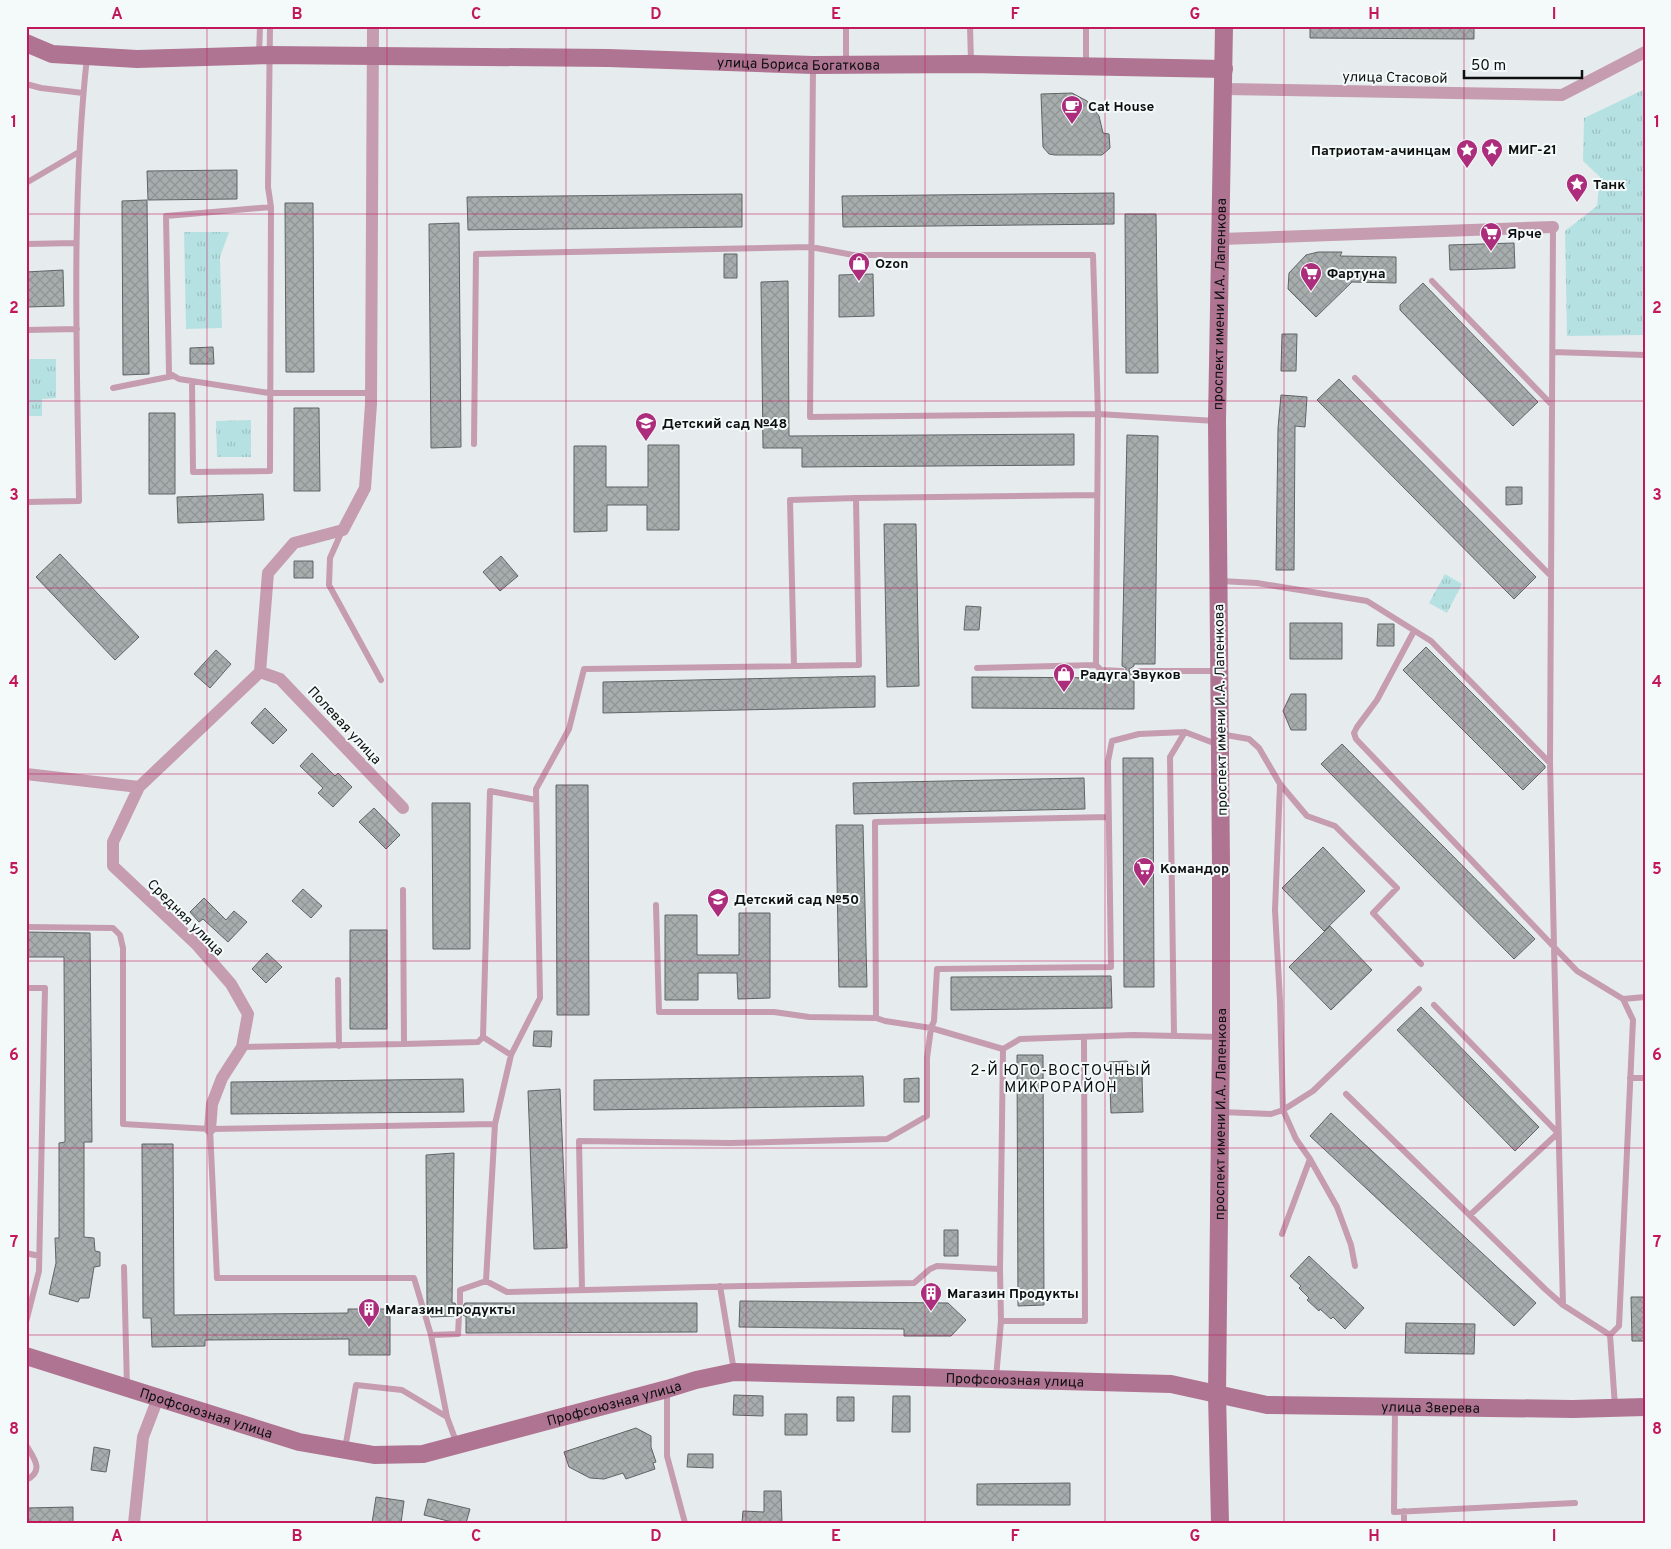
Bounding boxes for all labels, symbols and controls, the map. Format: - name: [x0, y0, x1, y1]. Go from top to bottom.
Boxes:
- text: A: [111, 5, 123, 25]
- text: B: [291, 5, 303, 25]
- text: C: [471, 5, 481, 25]
- text: D: [650, 5, 662, 25]
- text: E: [831, 5, 841, 25]
- text: F: [1010, 5, 1020, 25]
- text: G: [1190, 5, 1200, 25]
- text: H: [1368, 5, 1380, 25]
- text: I: [1552, 5, 1556, 25]
- scale bar: [1464, 48, 1581, 80]
- street label: улица Бориса Богаткова: [717, 55, 880, 75]
- text: 50 m: [1471, 57, 1506, 76]
- street label: улица Стасовой: [1342, 69, 1448, 88]
- cafe icon: Cat House: [1060, 94, 1084, 125]
- place label: Cat House: [1088, 99, 1155, 116]
- text: 1: [11, 113, 17, 133]
- text: 1: [1654, 113, 1660, 133]
- place icon: МИГ-21: [1480, 137, 1504, 168]
- place icon: Патриотам-ачинцам: [1455, 138, 1479, 169]
- place label: МИГ-21: [1508, 142, 1557, 159]
- place label: Патриотам-ачинцам: [1311, 143, 1451, 160]
- place icon: Танк: [1565, 172, 1589, 203]
- place label: Танк: [1593, 177, 1626, 194]
- street label: проспект имени И.А. Лапенкова: [1210, 198, 1231, 410]
- supermarket icon: Ярче: [1479, 221, 1503, 252]
- place label: Ярче: [1507, 226, 1542, 243]
- shop icon: Ozon: [847, 251, 871, 282]
- place label: Ozon: [875, 256, 908, 273]
- supermarket icon: Фартуна: [1299, 261, 1323, 292]
- place label: Фартуна: [1327, 266, 1386, 283]
- text: 2: [9, 299, 19, 319]
- text: 2: [1652, 299, 1662, 319]
- school or university icon: Детский сад №48: [634, 411, 658, 442]
- place label: Детский сад №48: [662, 416, 787, 433]
- text: 3: [9, 486, 19, 506]
- text: 3: [1652, 486, 1662, 506]
- street label: проспект имени И.А. Лапенкова: [1211, 604, 1232, 816]
- shop icon: Радуга Звуков: [1052, 662, 1076, 693]
- place label: Радуга Звуков: [1080, 667, 1181, 684]
- text: 4: [9, 673, 19, 693]
- text: 4: [1652, 673, 1662, 693]
- street label: Полевая улица: [303, 683, 384, 769]
- supermarket icon: Командор: [1132, 856, 1156, 887]
- text: 5: [9, 860, 19, 880]
- text: 5: [1652, 860, 1662, 880]
- place label: Командор: [1160, 861, 1229, 878]
- street label: Средняя улица: [143, 876, 227, 960]
- school or university icon: Детский сад №50: [706, 887, 730, 918]
- place label: Детский сад №50: [734, 892, 859, 909]
- street label: проспект имени И.А. Лапенкова: [1212, 1008, 1231, 1220]
- text: 6: [9, 1046, 19, 1066]
- text: 6: [1652, 1046, 1662, 1066]
- district label: 2-Й ЮГО-ВОСТОЧНЫЙ МИКРОРАЙОН: [970, 1060, 1152, 1098]
- text: 7: [10, 1233, 18, 1253]
- text: 7: [1653, 1233, 1661, 1253]
- building icon: Магазин Продукты: [919, 1281, 943, 1312]
- place label: Магазин Продукты: [947, 1286, 1079, 1303]
- building icon: Магазин продукты: [357, 1297, 381, 1328]
- place label: Магазин продукты: [385, 1302, 516, 1319]
- street label: Профсоюзная улица: [945, 1371, 1084, 1392]
- street label: Профсоюзная улица: [545, 1378, 684, 1431]
- street label: Профсоюзная улица: [137, 1385, 274, 1443]
- street label: улица Зверева: [1381, 1399, 1480, 1418]
- text: 8: [9, 1420, 19, 1440]
- text: 8: [1652, 1420, 1662, 1440]
- text: A: [111, 1527, 123, 1547]
- text: B: [291, 1527, 303, 1547]
- text: C: [471, 1527, 481, 1547]
- text: D: [650, 1527, 662, 1547]
- text: E: [831, 1527, 841, 1547]
- text: F: [1010, 1527, 1020, 1547]
- text: G: [1190, 1527, 1200, 1547]
- text: H: [1368, 1527, 1380, 1547]
- text: I: [1552, 1527, 1556, 1547]

